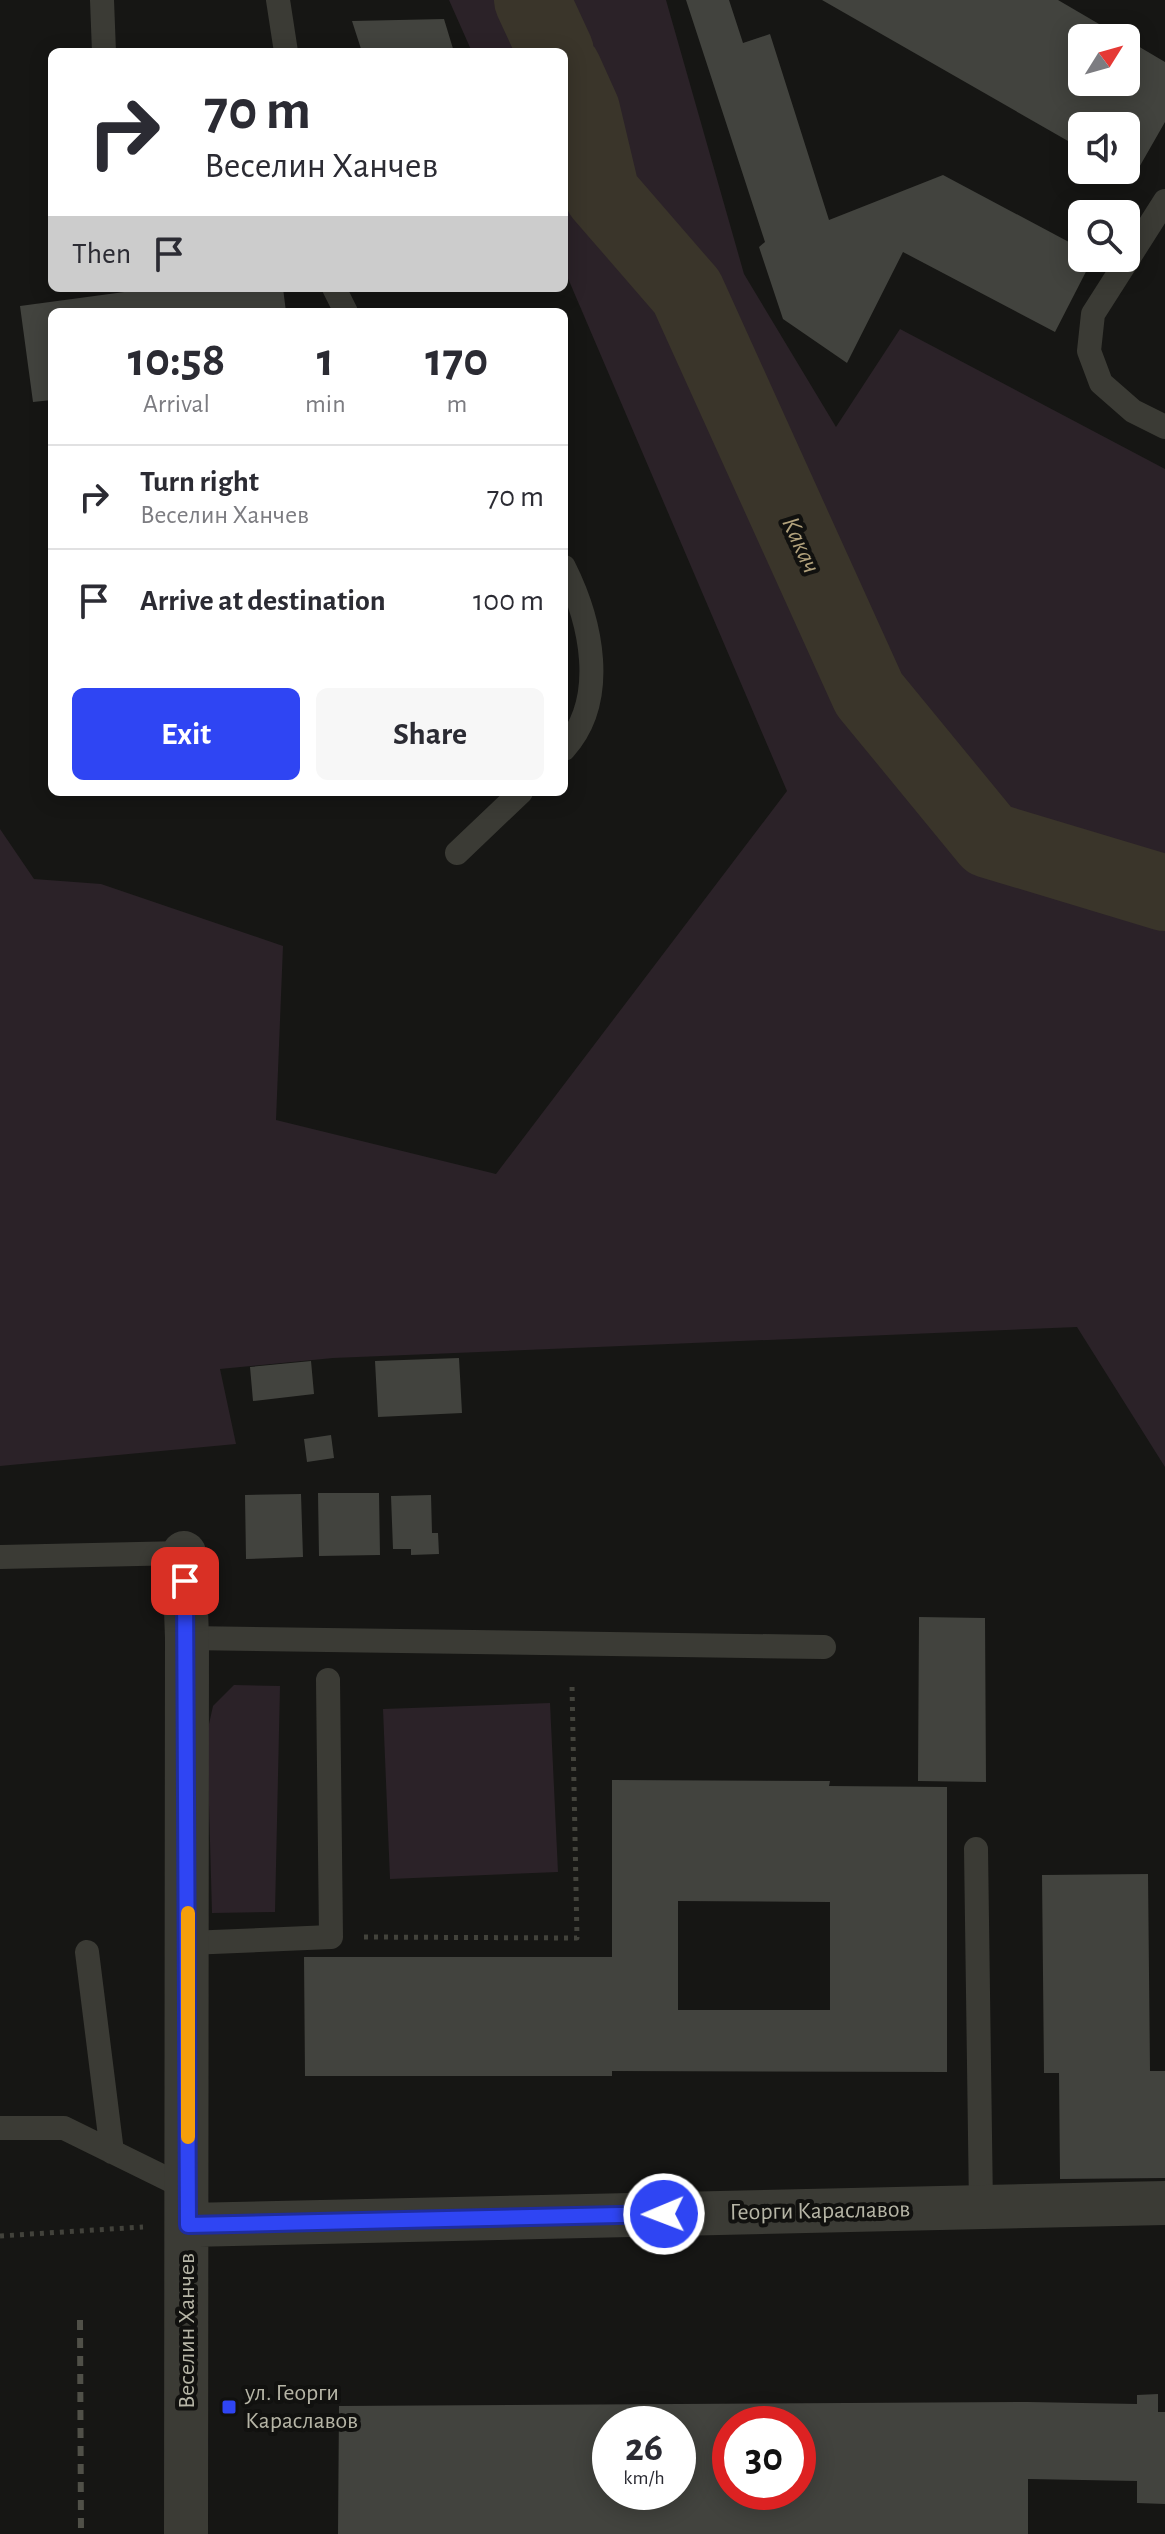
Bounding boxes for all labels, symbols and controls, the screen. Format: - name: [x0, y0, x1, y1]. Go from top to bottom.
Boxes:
- north arrow: [1068, 24, 1140, 96]
- map controls: [1068, 24, 1140, 272]
- icon: right: [72, 80, 176, 184]
- text: 70 m: [204, 83, 311, 139]
- button: sound: [1068, 112, 1140, 184]
- text: Веселин Ханчев: [204, 148, 438, 184]
- button: search: [1068, 200, 1140, 272]
- icon: arrive: [147, 232, 191, 276]
- text: Then: [72, 239, 131, 269]
- text: 10:58: [128, 337, 225, 385]
- text: 1: [317, 337, 334, 385]
- text: 170: [425, 337, 488, 385]
- text: Arrival: [143, 391, 210, 417]
- text: min: [305, 391, 346, 417]
- text: m: [446, 391, 467, 417]
- text: Turn right: [140, 467, 259, 497]
- icon: right: [72, 475, 116, 519]
- text: 70 m: [487, 482, 544, 512]
- text: Веселин Ханчев: [140, 502, 309, 528]
- water label: Какач: [777, 513, 825, 577]
- icon: arrive: [72, 579, 116, 623]
- text: Arrive at destination: [140, 586, 386, 616]
- text: 100 m: [473, 586, 544, 616]
- button: Exit: [72, 688, 300, 780]
- button: Share: [316, 688, 544, 780]
- pin: [151, 1547, 219, 1615]
- icon: arrive: [163, 1559, 207, 1603]
- position arrow: [622, 2172, 706, 2256]
- street label: Георги Караславов: [729, 2197, 911, 2225]
- street label: Веселин Ханчев: [175, 2253, 199, 2409]
- place label: ул. Георги Караславов: [244, 2381, 358, 2433]
- marker: ул. Георги Караславов: [220, 2398, 238, 2416]
- speed limit sign: 30: [712, 2406, 816, 2510]
- text: 26: [625, 2428, 663, 2468]
- text: km/h: [623, 2468, 665, 2488]

